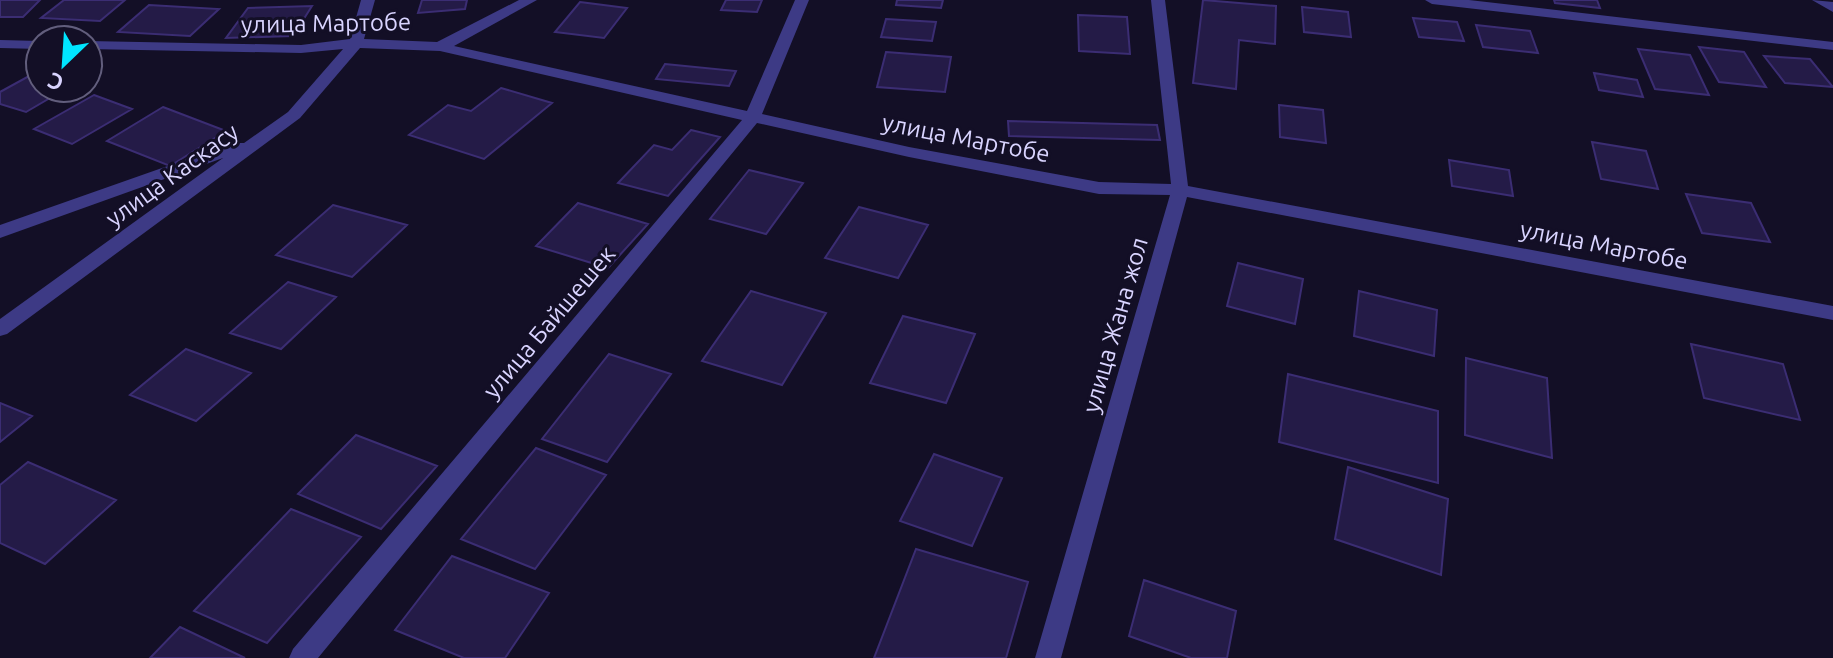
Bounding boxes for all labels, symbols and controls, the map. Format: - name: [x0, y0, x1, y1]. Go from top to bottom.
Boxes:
- street label: улица Мартобе: [241, 8, 411, 38]
- north arrow: [24, 24, 104, 104]
- text: С: [44, 68, 67, 97]
- street label: улица Мартобе: [880, 108, 1052, 168]
- street label: улица Каскасу: [101, 118, 244, 232]
- street label: улица Мартобе: [1518, 215, 1690, 275]
- street label: улица Жана жол: [1077, 234, 1153, 416]
- street label: улица Байшешек: [477, 240, 621, 404]

